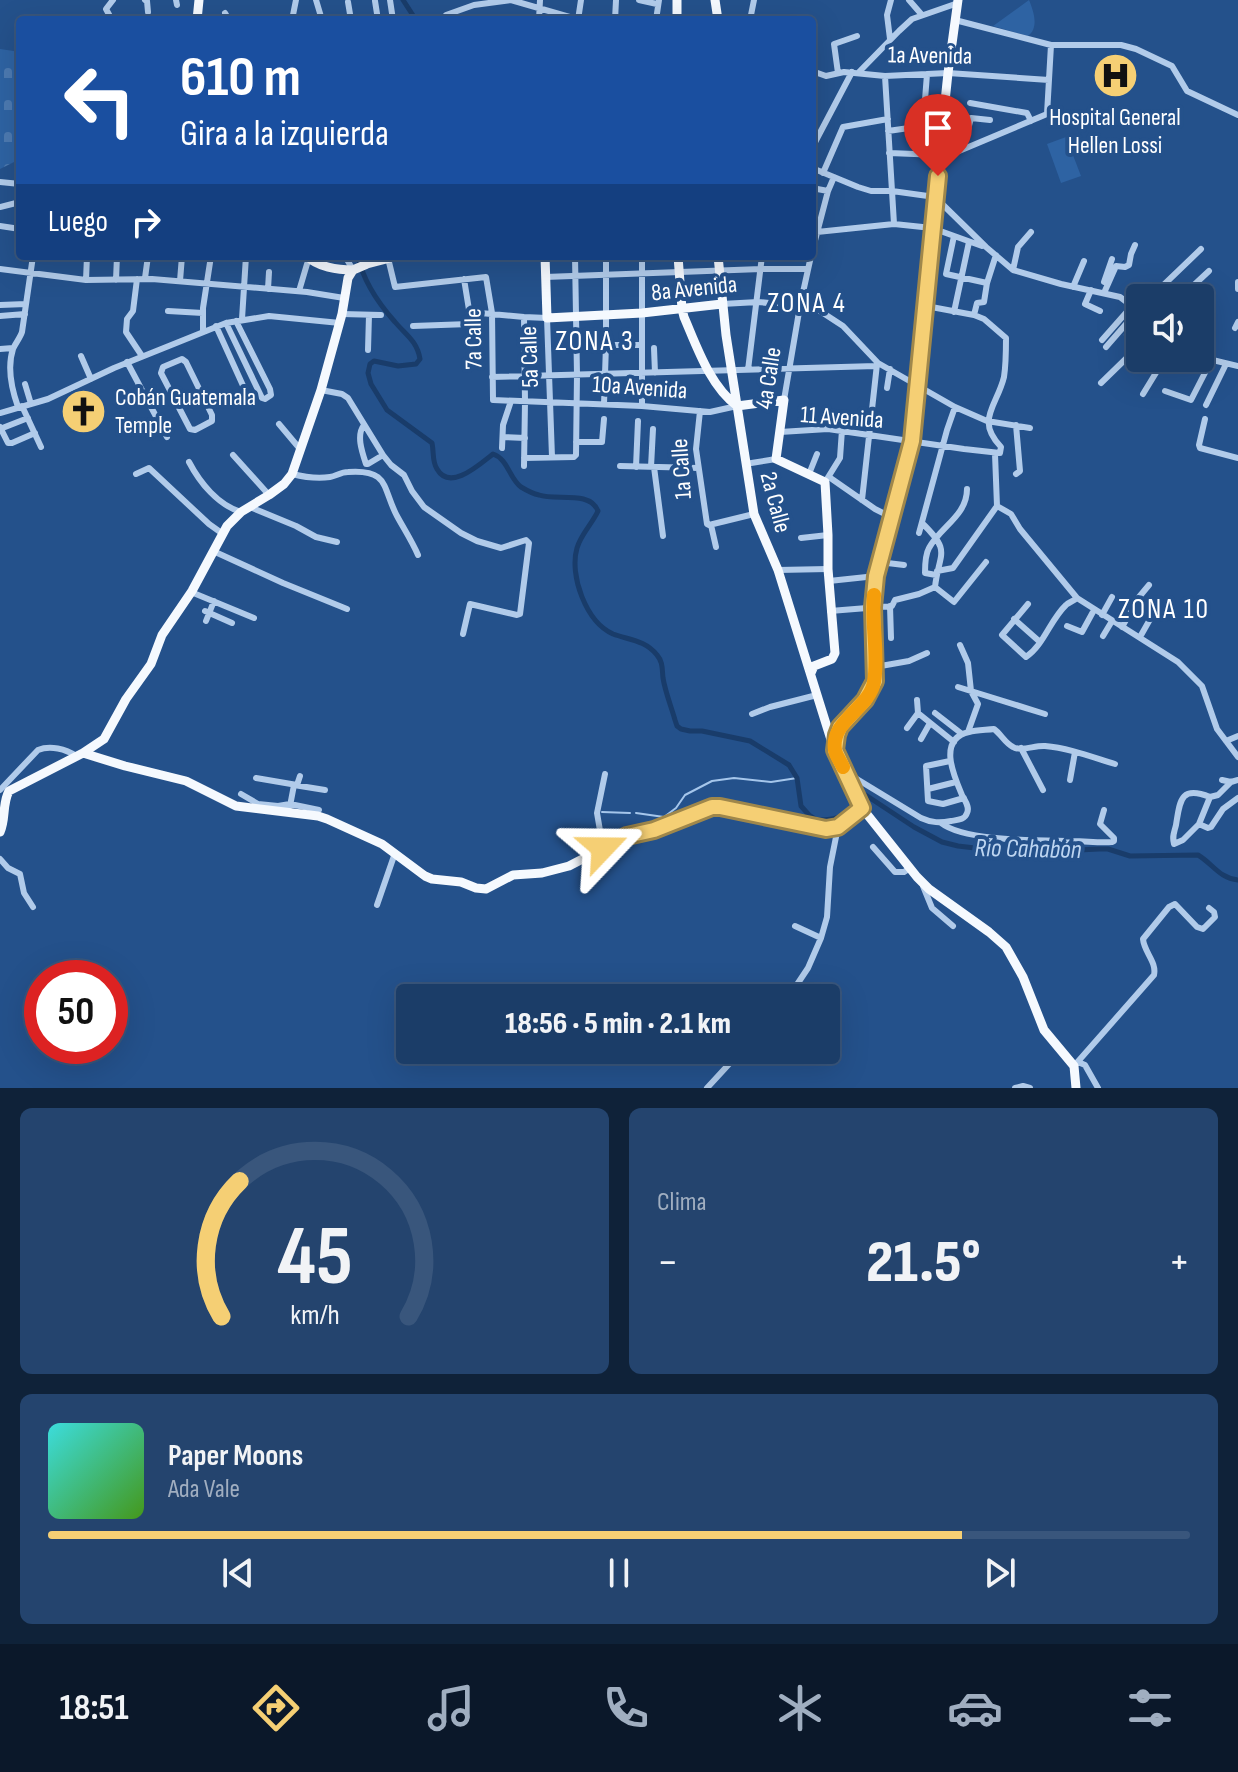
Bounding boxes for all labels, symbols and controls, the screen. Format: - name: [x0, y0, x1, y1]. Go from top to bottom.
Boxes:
- street label: 1a Avenida: [888, 40, 972, 71]
- text: 610 m: [180, 45, 301, 112]
- icon: left: [48, 48, 152, 152]
- hospital icon: Hospital General Hellen Lossi: [1091, 51, 1139, 99]
- pin: [904, 94, 972, 176]
- place label: Hospital General Hellen Lossi: [1049, 103, 1181, 160]
- icon: arrive: [916, 106, 960, 150]
- text: Gira a la izquierda: [180, 113, 389, 156]
- icon: right: [124, 200, 168, 244]
- text: Luego: [48, 204, 108, 240]
- street label: 8a Avenida: [650, 270, 738, 307]
- map controls: [1126, 284, 1214, 372]
- button: sound: [1126, 284, 1214, 372]
- district label: ZONA 4: [767, 287, 847, 320]
- street label: 7a Calle: [458, 308, 489, 370]
- district label: ZONA 3: [555, 325, 635, 358]
- street label: 5a Calle: [514, 326, 545, 388]
- street label: 4a Calle: [749, 345, 788, 411]
- street label: 10a Avenida: [592, 370, 688, 405]
- place label: Cobán Guatemala Temple: [115, 383, 256, 440]
- church icon: Cobán Guatemala Temple: [60, 387, 108, 435]
- street label: 11 Avenida: [799, 400, 885, 435]
- street label: 1a Calle: [665, 438, 698, 500]
- street label: 2a Calle: [753, 468, 798, 536]
- district label: ZONA 10: [1118, 593, 1210, 626]
- position arrow: [561, 806, 645, 890]
- water label: Río Cahabón: [974, 833, 1082, 866]
- speed limit sign: 50: [24, 960, 128, 1064]
- text: 18:56 · 5 min · 2.1 km: [505, 1006, 731, 1042]
- text: Clima: [657, 1187, 707, 1218]
- text: 45: [277, 1208, 352, 1308]
- text: 21.5°: [866, 1227, 981, 1299]
- text: −: [657, 1236, 679, 1289]
- text: +: [1168, 1236, 1190, 1289]
- text: km/h: [290, 1298, 339, 1333]
- text: Paper Moons: [168, 1438, 303, 1474]
- text: Ada Vale: [168, 1474, 240, 1505]
- icon: previous: [216, 1551, 260, 1595]
- icon: pause: [597, 1551, 641, 1595]
- icon: next: [978, 1551, 1022, 1595]
- icon: directions: [248, 1680, 304, 1736]
- icon: music: [423, 1680, 479, 1736]
- icon: phone: [598, 1680, 654, 1736]
- icon: climate: [772, 1680, 828, 1736]
- icon: car: [947, 1680, 1003, 1736]
- icon: filters: [1122, 1680, 1178, 1736]
- text: 18:51: [59, 1687, 129, 1730]

